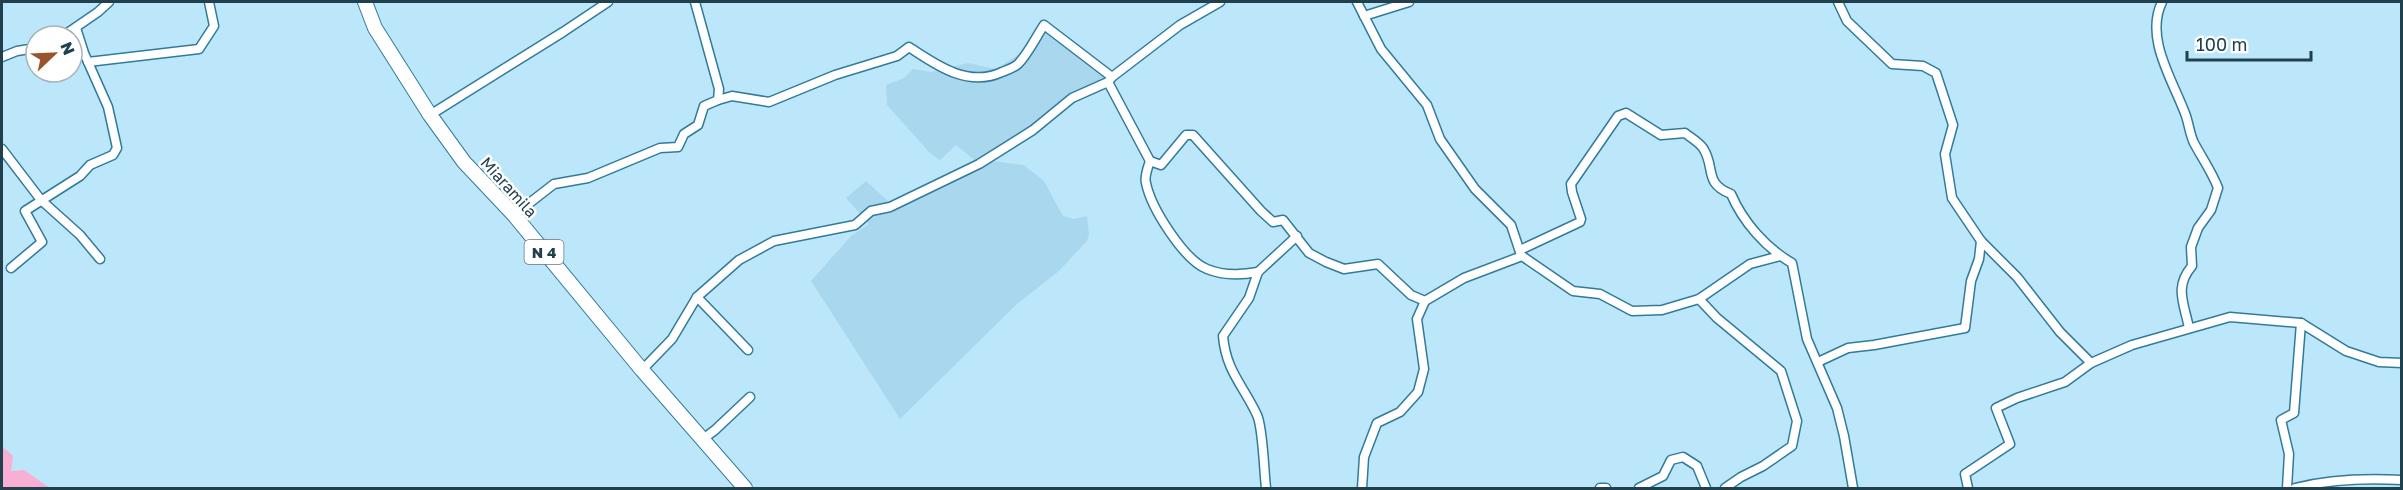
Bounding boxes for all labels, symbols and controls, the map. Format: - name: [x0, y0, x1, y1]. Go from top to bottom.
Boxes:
- north arrow: [24, 24, 84, 84]
- scale bar: [2187, 24, 2312, 62]
- text: 100 m: [2196, 33, 2247, 55]
- text: N: [56, 39, 79, 58]
- street label: Miaramila: [477, 153, 541, 221]
- road number: N 4: [524, 240, 564, 264]

